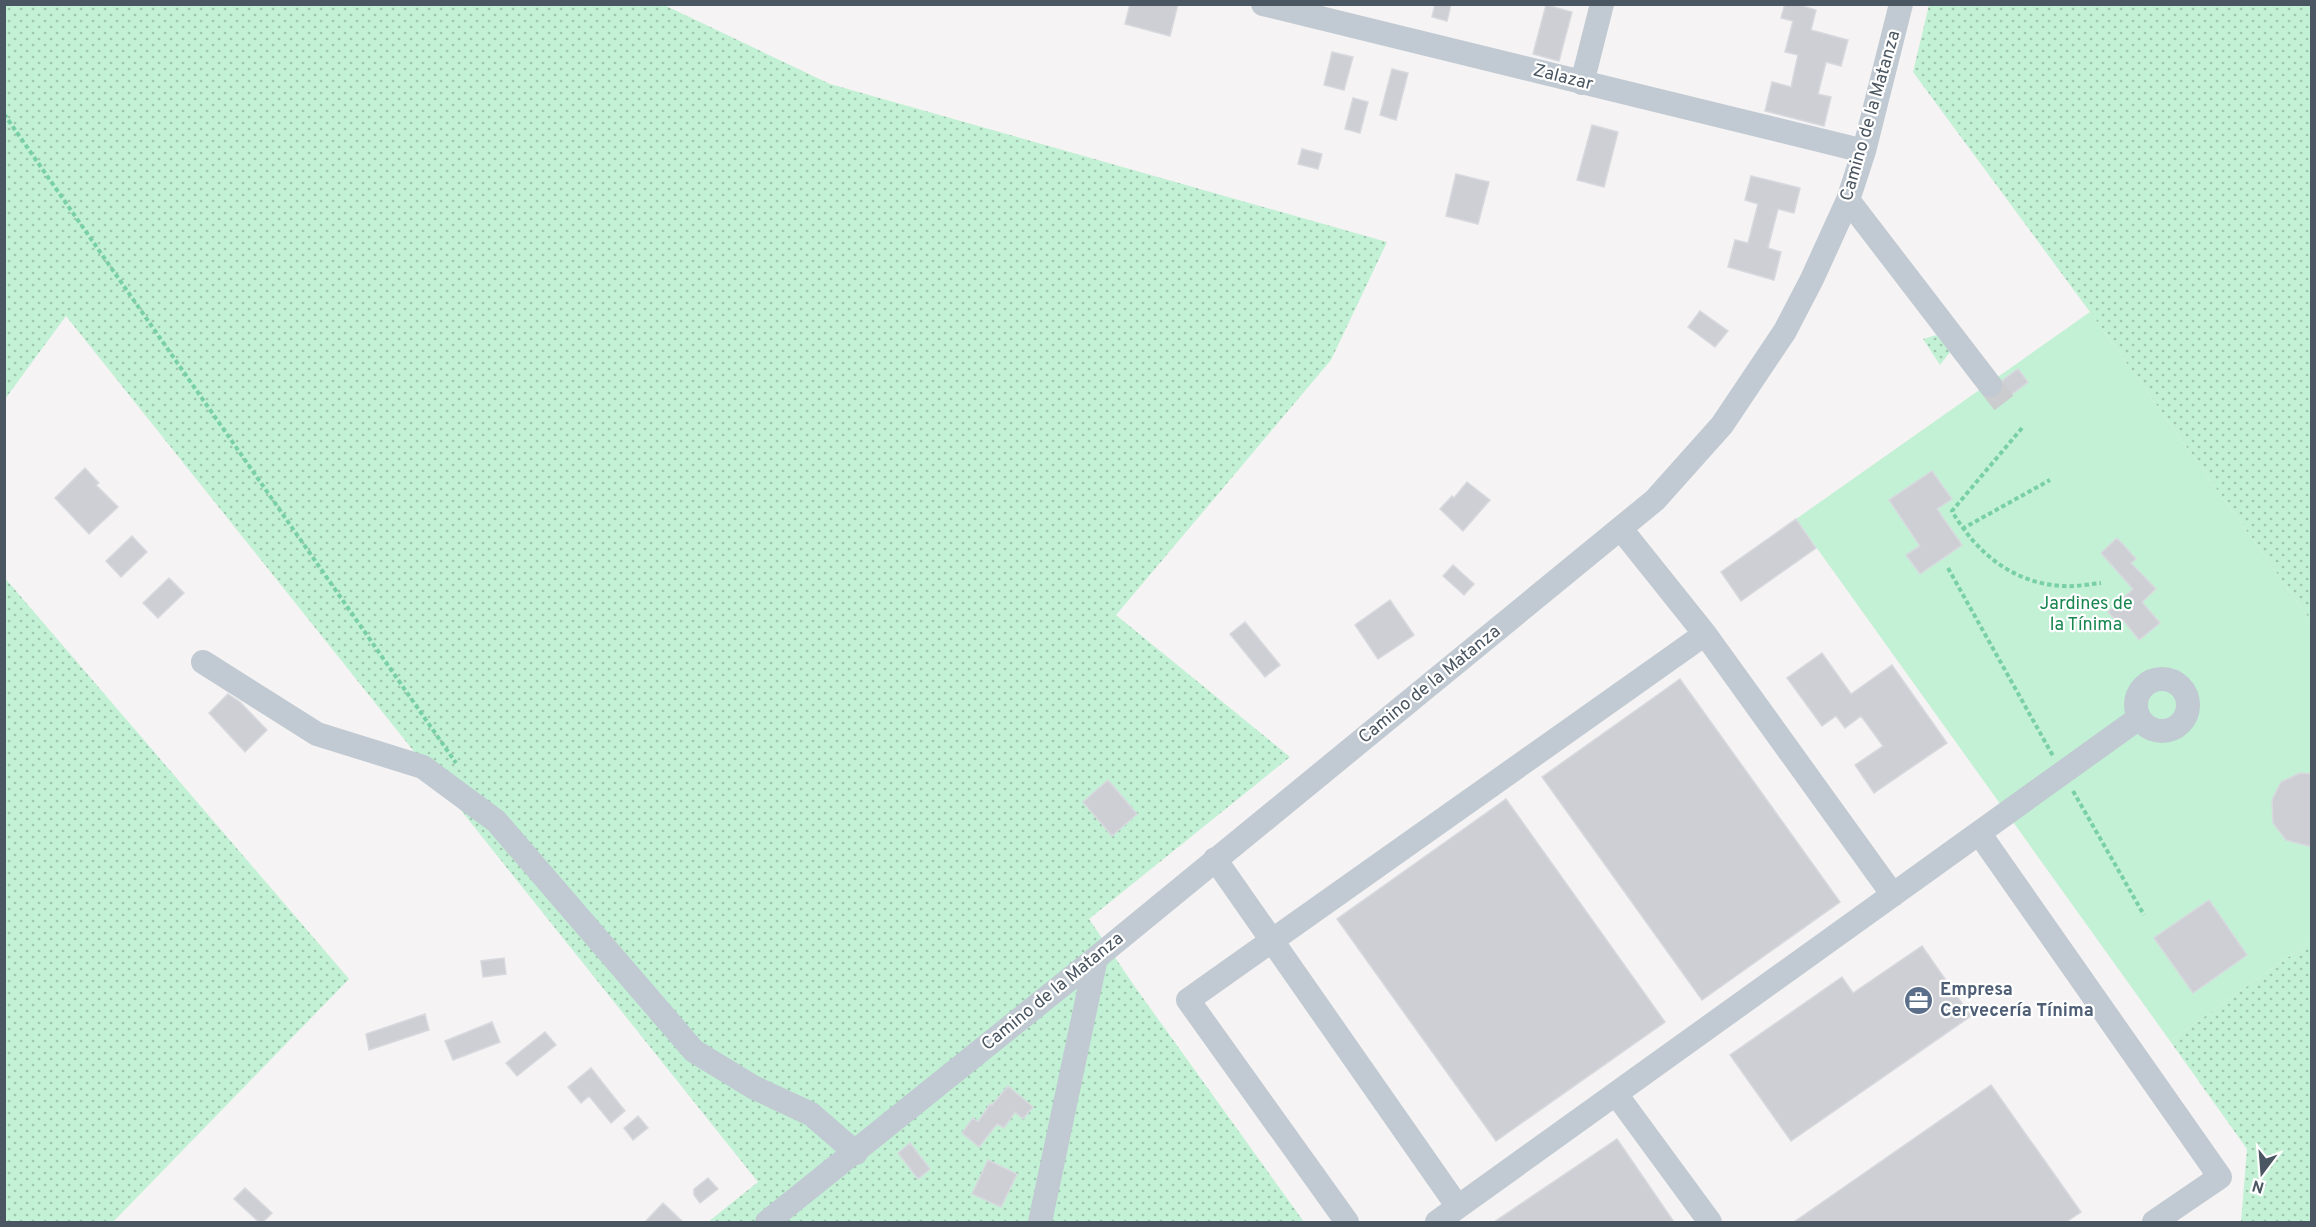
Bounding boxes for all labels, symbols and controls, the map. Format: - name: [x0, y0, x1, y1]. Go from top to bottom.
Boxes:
- street label: Camino de la Matanza: [1836, 28, 1906, 204]
- street label: Zalazar: [1531, 59, 1595, 97]
- park label: Jardines de la Tínima: [2039, 593, 2133, 637]
- street label: Camino de la Matanza: [1354, 621, 1506, 749]
- street label: Camino de la Matanza: [977, 928, 1129, 1056]
- place label: Empresa Cervecería Tínima: [1940, 979, 2094, 1023]
- office icon: Empresa Cervecería Tínima: [1903, 984, 1935, 1016]
- north arrow: [2232, 1143, 2292, 1203]
- text: N: [2250, 1174, 2267, 1197]

